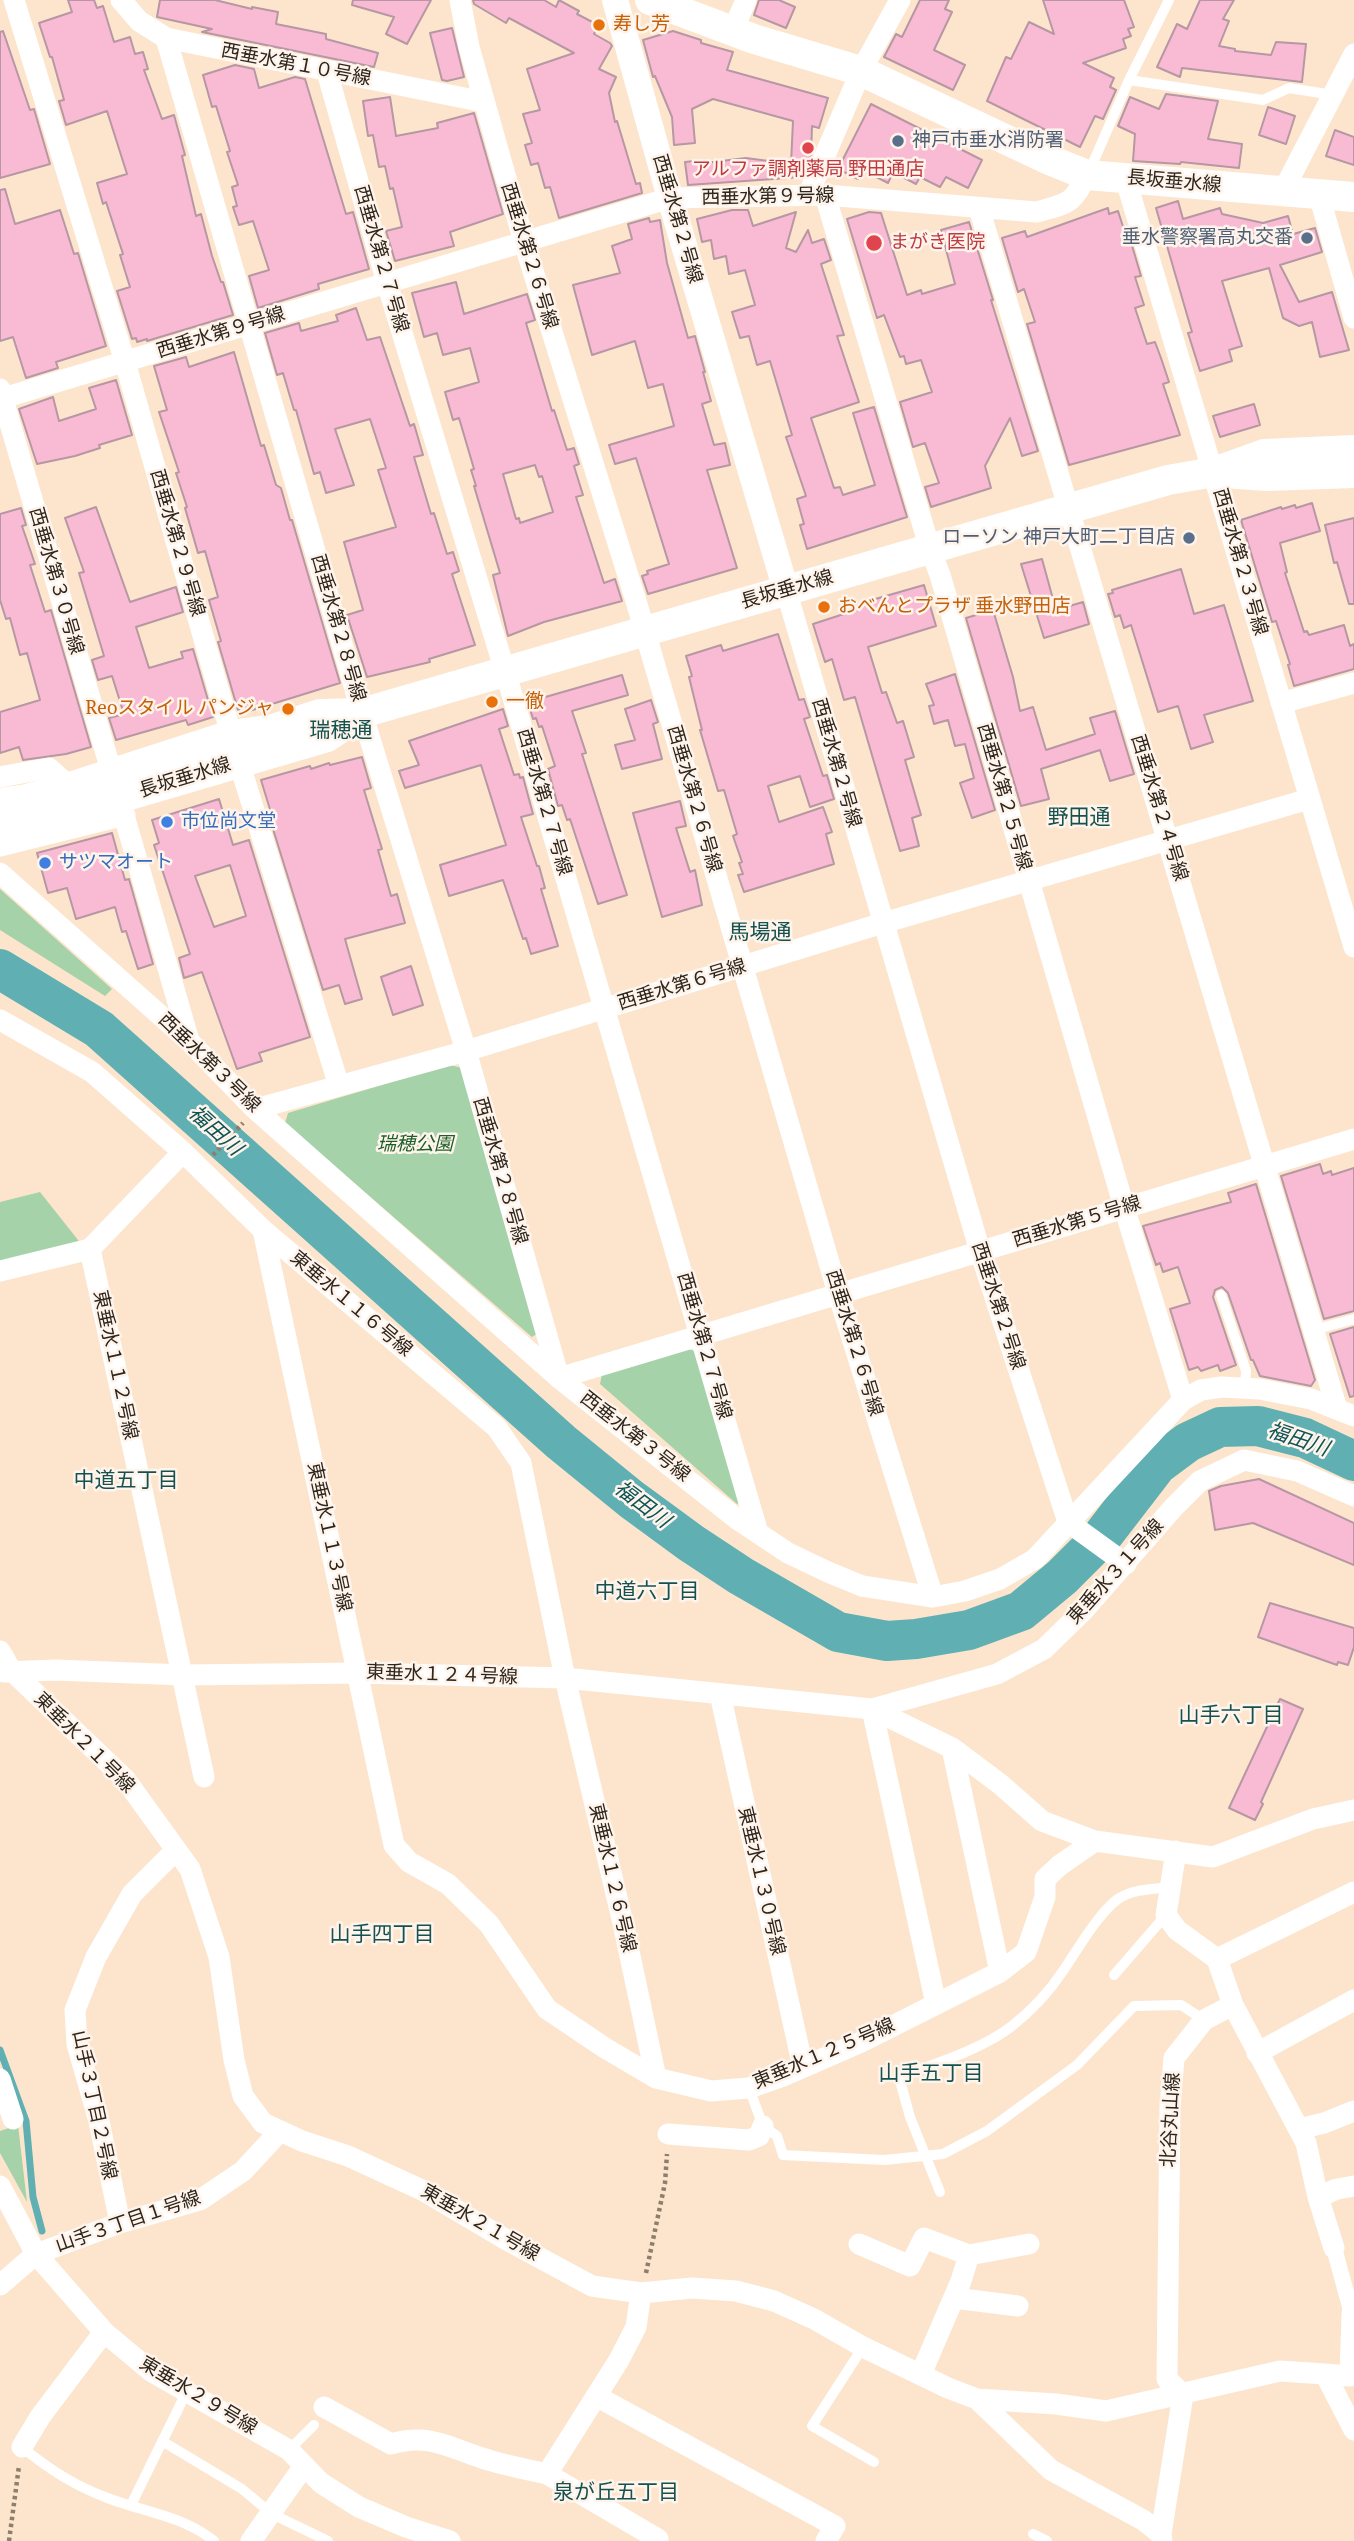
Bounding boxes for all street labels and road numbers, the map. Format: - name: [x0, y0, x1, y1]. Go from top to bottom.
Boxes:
- street label: 西垂水第１０号線: [219, 39, 373, 91]
- street label: 西垂水第２号線: [648, 152, 706, 286]
- street label: 長坂垂水線: [1126, 167, 1222, 197]
- street label: 西垂水第２６号線: [496, 180, 562, 332]
- street label: 西垂水第２７号線: [349, 183, 413, 335]
- street label: 西垂水第９号線: [701, 184, 835, 210]
- street label: 西垂水第９号線: [154, 303, 288, 363]
- street label: 西垂水第２９号線: [145, 467, 209, 619]
- street label: 西垂水第２３号線: [1208, 486, 1272, 638]
- street label: 西垂水第３０号線: [24, 505, 88, 657]
- street label: 西垂水第２８号線: [306, 552, 370, 704]
- street label: 長坂垂水線: [738, 566, 836, 614]
- street label: 西垂水第２号線: [807, 696, 865, 830]
- street label: 西垂水第２５号線: [972, 721, 1036, 873]
- street label: 西垂水第２６号線: [662, 723, 726, 875]
- street label: 西垂水第２７号線: [512, 726, 576, 878]
- street label: 西垂水第２４号線: [1126, 732, 1192, 884]
- street label: 長坂垂水線: [136, 753, 234, 803]
- street label: 西垂水第６号線: [615, 955, 749, 1015]
- street label: 西垂水第３号線: [153, 1009, 265, 1117]
- street label: 西垂水第２８号線: [468, 1095, 532, 1247]
- street label: 西垂水第５号線: [1010, 1192, 1144, 1252]
- street label: 西垂水第２号線: [967, 1239, 1029, 1373]
- street label: 東垂水１１６号線: [285, 1246, 417, 1362]
- street label: 西垂水第２６号線: [821, 1267, 887, 1419]
- street label: 西垂水第２７号線: [672, 1270, 736, 1422]
- street label: 東垂水１１２号線: [88, 1288, 142, 1442]
- street label: 西垂水第３号線: [576, 1387, 694, 1487]
- street label: 東垂水１１３号線: [302, 1460, 356, 1614]
- street label: 東垂水３１号線: [1063, 1515, 1169, 1629]
- street label: 東垂水１２４号線: [366, 1661, 518, 1689]
- street label: 東垂水２１号線: [29, 1688, 139, 1798]
- street label: 東垂水１２６号線: [584, 1801, 640, 1955]
- street label: 東垂水１３０号線: [733, 1804, 789, 1958]
- street label: 東垂水１２５号線: [750, 2014, 898, 2094]
- street label: 山手３丁目２号線: [67, 2028, 121, 2182]
- street label: 北谷丸山線: [1157, 2072, 1185, 2168]
- street label: 東垂水２１号線: [417, 2180, 543, 2266]
- street label: 山手３丁目１号線: [52, 2186, 204, 2258]
- street label: 東垂水２９号線: [135, 2352, 261, 2440]

